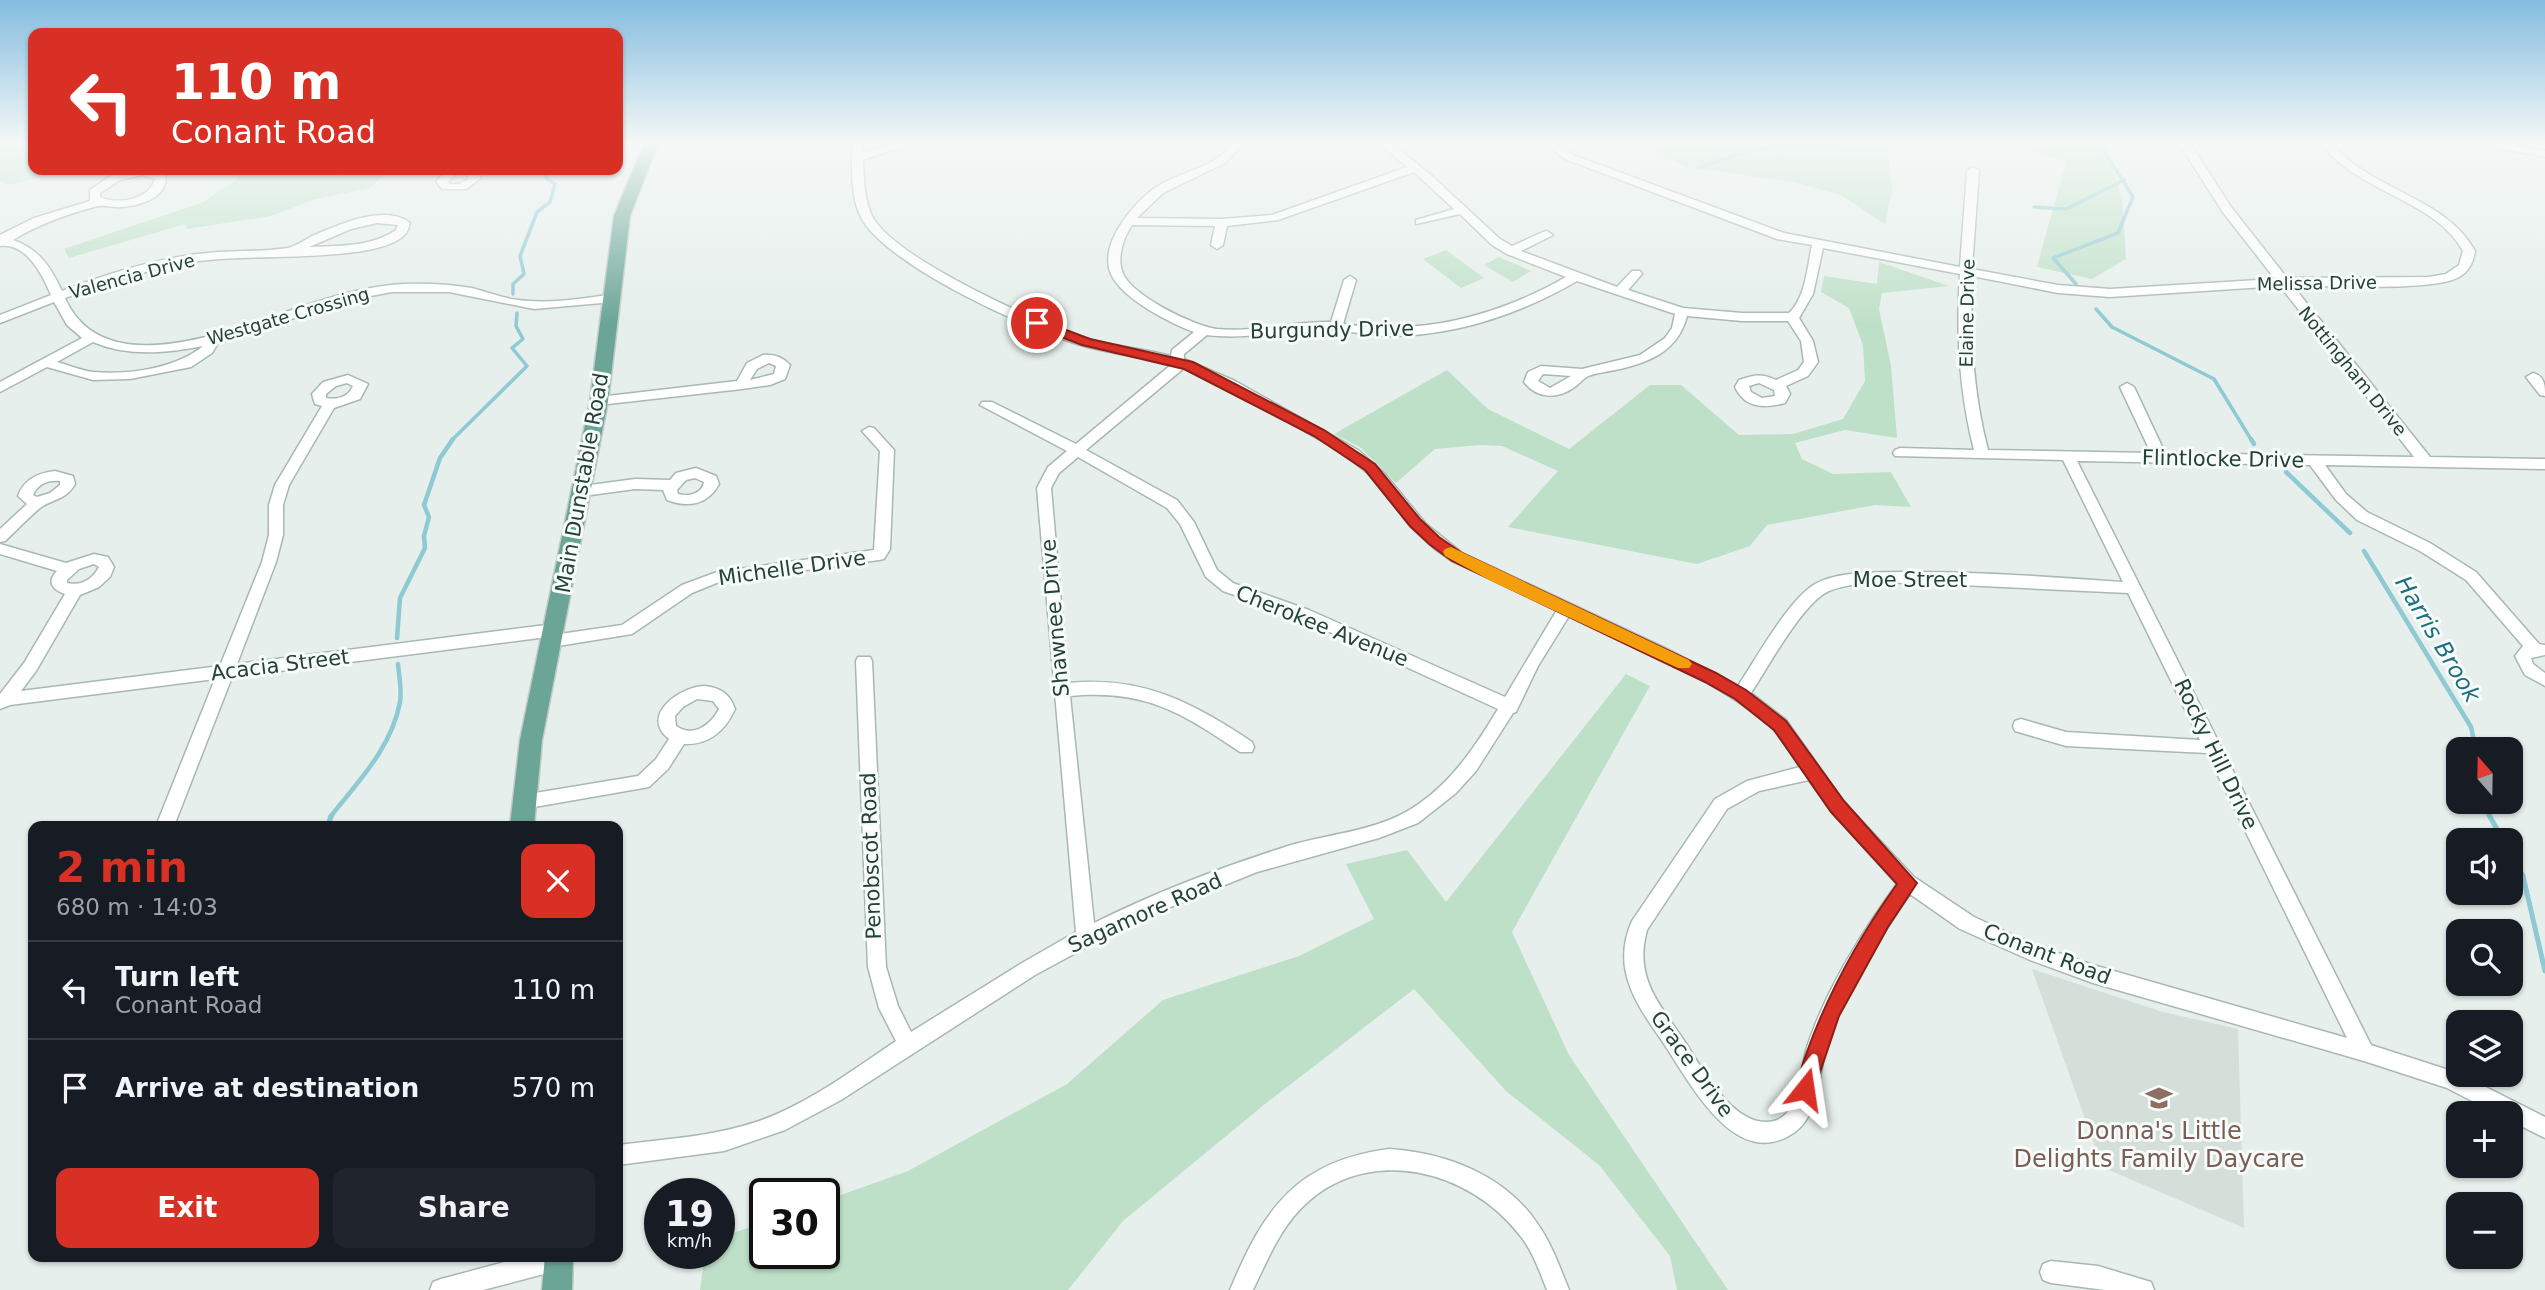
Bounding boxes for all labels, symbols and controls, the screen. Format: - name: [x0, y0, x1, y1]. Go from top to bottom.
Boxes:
- text: 110 m: [171, 54, 341, 111]
- icon: left: [56, 56, 147, 147]
- text: Conant Road: [171, 113, 376, 151]
- street label: Valencia Drive: [67, 249, 197, 303]
- street label: Elaine Drive: [1956, 259, 1978, 367]
- street label: Melissa Drive: [2257, 271, 2377, 295]
- street label: Westgate Crossing: [204, 283, 372, 349]
- pin: [1007, 293, 1067, 353]
- street label: Nottingham Drive: [2294, 302, 2412, 440]
- icon: arrive: [1018, 304, 1056, 342]
- street label: Burgundy Drive: [1250, 317, 1414, 343]
- street label: Main Dunstable Road: [551, 371, 613, 595]
- street label: Flintlocke Drive: [2142, 446, 2304, 472]
- street label: Shawnee Drive: [1036, 538, 1074, 698]
- street label: Michelle Drive: [717, 546, 867, 590]
- street label: Moe Street: [1853, 568, 1967, 592]
- water label: Harris Brook: [2390, 571, 2487, 708]
- street label: Cherokee Avenue: [1232, 580, 1412, 672]
- street label: Acacia Street: [209, 645, 351, 685]
- street label: Rocky Hill Drive: [2169, 675, 2263, 833]
- north arrow: [2446, 737, 2524, 814]
- map controls: [2446, 737, 2523, 1269]
- street label: Penobscot Road: [856, 772, 886, 940]
- button: sound: [2446, 828, 2523, 905]
- text: 2 min: [56, 843, 188, 892]
- button: close: [521, 844, 595, 918]
- street label: Sagamore Road: [1064, 868, 1226, 958]
- text: 680 m · 14:03: [56, 894, 218, 920]
- street label: Conant Road: [1980, 919, 2114, 989]
- button: search: [2446, 919, 2523, 996]
- text: Turn left: [115, 962, 239, 992]
- icon: left: [56, 971, 94, 1009]
- text: 110 m: [512, 975, 595, 1005]
- text: Conant Road: [115, 992, 262, 1018]
- street label: Grace Drive: [1646, 1006, 1738, 1122]
- button: layers: [2446, 1010, 2523, 1087]
- position arrow: [1768, 1052, 1842, 1126]
- icon: arrive: [56, 1069, 94, 1107]
- text: Arrive at destination: [115, 1073, 419, 1103]
- text: 570 m: [512, 1073, 595, 1103]
- school or university icon: Donna's Little Delights Family Daycare: [2144, 1083, 2174, 1113]
- button: +: [2446, 1101, 2523, 1178]
- place label: Donna's Little Delights Family Daycare: [2014, 1117, 2304, 1173]
- button: Exit: [56, 1168, 319, 1248]
- button: Share: [333, 1168, 595, 1248]
- speed limit sign: 30: [749, 1178, 840, 1269]
- button: −: [2446, 1192, 2523, 1269]
- text: 19: [665, 1194, 714, 1234]
- text: km/h: [667, 1230, 712, 1251]

